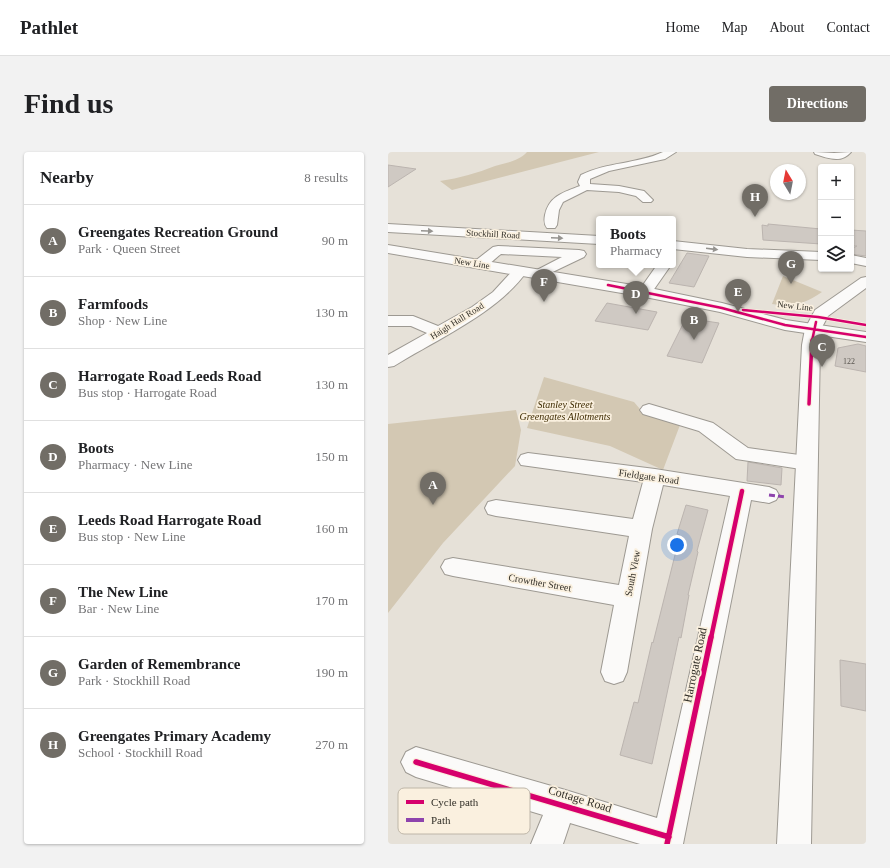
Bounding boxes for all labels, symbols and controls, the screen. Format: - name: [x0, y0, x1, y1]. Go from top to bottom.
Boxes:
- text: Pathlet: [20, 17, 78, 38]
- text: Home: [666, 20, 700, 35]
- text: Map: [722, 20, 747, 35]
- text: About: [769, 20, 804, 35]
- text: Contact: [826, 20, 870, 35]
- button: Directions: [769, 86, 866, 122]
- text: Find us: [24, 88, 114, 119]
- north arrow: [770, 164, 806, 200]
- map controls: [818, 164, 854, 272]
- button: +: [818, 164, 854, 200]
- text: Nearby: [40, 168, 94, 187]
- text: 8 results: [304, 170, 348, 185]
- pin: H: [742, 184, 768, 217]
- button: −: [818, 200, 854, 236]
- popup: [596, 216, 676, 268]
- text: Greengates Recreation Ground: [78, 224, 278, 240]
- text: Boots: [610, 226, 646, 242]
- one-way arrow: [421, 227, 433, 234]
- street label: Stockhill Road: [466, 228, 521, 240]
- text: A: [48, 233, 58, 248]
- text: 90 m: [322, 233, 348, 248]
- one-way arrow: [551, 234, 563, 241]
- button: layers: [818, 236, 854, 272]
- text: Park · Queen Street: [78, 241, 180, 256]
- text: Pharmacy: [610, 243, 662, 258]
- one-way arrow: [706, 246, 718, 252]
- pin: G: [778, 251, 804, 284]
- street label: New Line: [454, 255, 490, 271]
- pin: F: [531, 269, 557, 302]
- pin: E: [725, 279, 751, 312]
- pin: D: [623, 281, 649, 314]
- text: Farmfoods: [78, 296, 148, 312]
- street label: New Line: [777, 299, 813, 313]
- street label: Haigh Hall Road: [428, 300, 486, 341]
- text: B: [49, 305, 57, 320]
- text: 130 m: [315, 305, 348, 320]
- pin: B: [681, 307, 707, 340]
- text: Shop · New Line: [78, 313, 167, 328]
- pin: C: [809, 334, 835, 367]
- house number: 122: [843, 357, 855, 366]
- text: Harrogate Road Leeds Road: [78, 368, 261, 384]
- text: C: [48, 377, 58, 392]
- text: 130 m: [315, 377, 348, 392]
- text: Bus stop · Harrogate Road: [78, 385, 217, 400]
- park label: Stanley Street Greengates Allotments: [520, 399, 611, 422]
- text: Boots: [78, 440, 114, 456]
- text: D: [48, 449, 58, 464]
- text: 150 m: [315, 449, 348, 464]
- text: Pharmacy · New Line: [78, 457, 192, 472]
- street label: Fieldgate Road: [618, 467, 680, 486]
- pin: A: [420, 472, 446, 505]
- text: Leeds Road Harrogate Road: [78, 512, 261, 528]
- text: E: [49, 521, 57, 536]
- text: 160 m: [315, 521, 348, 536]
- text: Bus stop · New Line: [78, 529, 186, 544]
- your location: [667, 535, 687, 555]
- street label: South View: [623, 548, 642, 597]
- street label: Crowther Street: [508, 572, 572, 593]
- text: The New Line: [78, 584, 168, 600]
- text: F: [49, 593, 57, 608]
- text: 170 m: [315, 593, 348, 608]
- text: Bar · New Line: [78, 601, 159, 616]
- street label: Harrogate Road: [680, 626, 710, 704]
- text: Garden of Remembrance: [78, 656, 240, 672]
- text: G: [48, 665, 58, 680]
- text: 190 m: [315, 665, 348, 680]
- text: Park · Stockhill Road: [78, 673, 190, 688]
- text: Greengates Primary Academy: [78, 728, 271, 744]
- text: H: [48, 737, 58, 752]
- text: 270 m: [315, 737, 348, 752]
- text: School · Stockhill Road: [78, 745, 203, 760]
- street label: Cottage Road: [547, 783, 613, 815]
- legend: [398, 788, 530, 834]
- text: Cycle path: [431, 796, 479, 808]
- text: Path: [431, 814, 451, 826]

